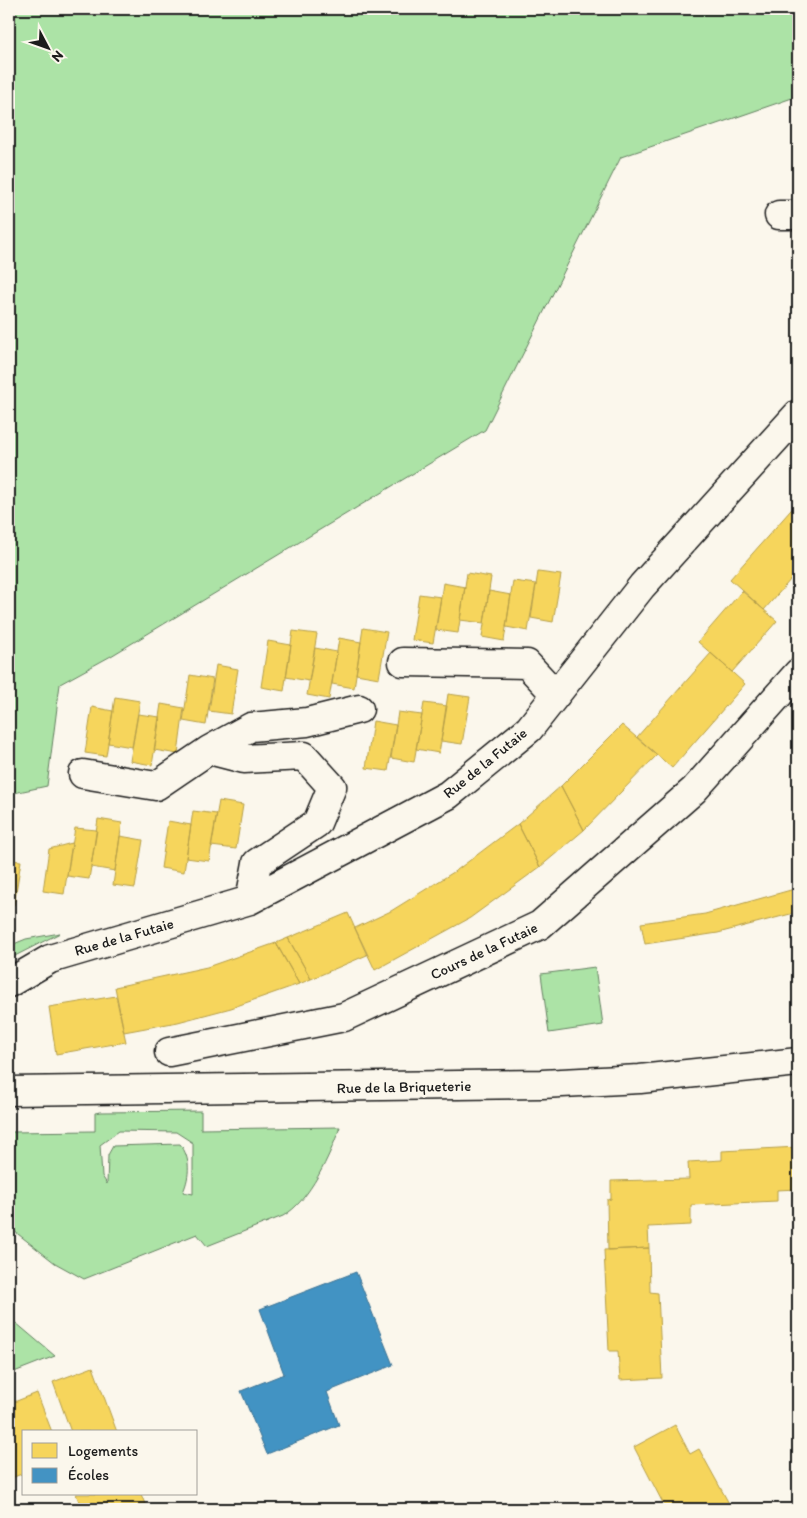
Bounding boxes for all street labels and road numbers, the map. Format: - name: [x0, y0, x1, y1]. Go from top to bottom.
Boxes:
- street label: Rue de la Futaie: [440, 724, 530, 802]
- street label: Rue de la Futaie: [72, 914, 176, 960]
- street label: Cours de la Futaie: [428, 918, 540, 984]
- street label: Rue de la Briqueterie: [337, 1077, 471, 1097]

